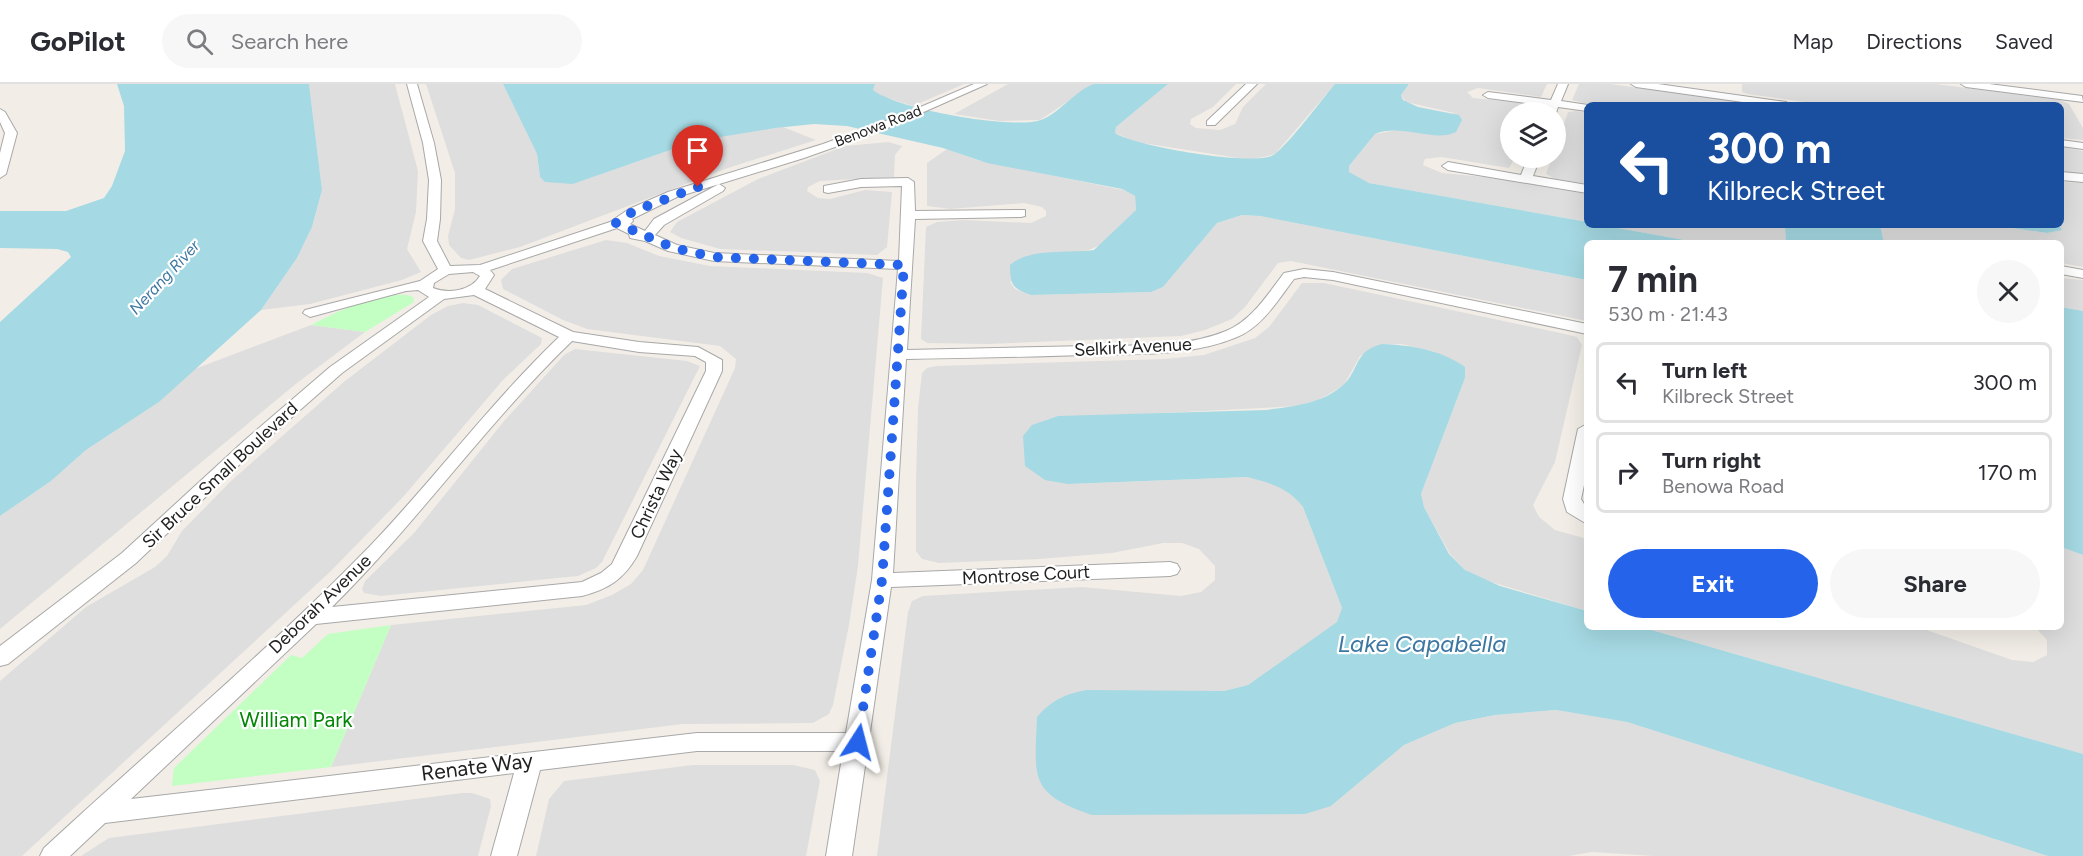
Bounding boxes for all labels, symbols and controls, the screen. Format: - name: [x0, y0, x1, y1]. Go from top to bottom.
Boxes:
- search box: [162, 14, 582, 68]
- text: GoPilot: [30, 24, 126, 58]
- icon: search: [183, 25, 216, 58]
- text: Search here: [231, 28, 348, 55]
- text: Map: [1792, 29, 1833, 54]
- text: Directions: [1866, 29, 1962, 54]
- text: Saved: [1995, 29, 2053, 54]
- street label: Benowa Road: [832, 101, 924, 151]
- map controls: [1500, 102, 1566, 168]
- button: layers: [1500, 102, 1566, 168]
- text: 300 m: [1707, 123, 1831, 174]
- pin: [672, 125, 723, 187]
- icon: left: [1608, 126, 1686, 204]
- icon: arrive: [681, 134, 714, 167]
- text: Kilbreck Street: [1707, 174, 1885, 207]
- water label: Nerang River: [125, 236, 204, 318]
- text: 7 min: [1608, 258, 1698, 301]
- button: close: [1977, 260, 2040, 323]
- text: 530 m · 21:43: [1608, 302, 1728, 326]
- street label: Selkirk Avenue: [1074, 333, 1193, 361]
- text: Turn left: [1662, 357, 1748, 384]
- icon: left: [1611, 366, 1644, 399]
- text: 300 m: [1973, 369, 2037, 396]
- text: Kilbreck Street: [1662, 384, 1794, 408]
- street label: Sir Bruce Small Boulevard: [138, 397, 302, 553]
- street label: Christa Way: [626, 445, 687, 543]
- text: Turn right: [1662, 447, 1761, 474]
- icon: right: [1611, 456, 1644, 489]
- text: 170 m: [1978, 459, 2037, 486]
- text: Benowa Road: [1662, 474, 1784, 498]
- street label: Deborah Avenue: [264, 549, 376, 658]
- button: Exit: [1608, 549, 1818, 618]
- button: Share: [1830, 549, 2040, 618]
- street label: Montrose Court: [961, 561, 1091, 589]
- water label: Lake Capabella: [1338, 629, 1506, 658]
- park label: William Park: [240, 707, 353, 732]
- position arrow: [826, 710, 890, 774]
- street label: Renate Way: [420, 747, 534, 786]

